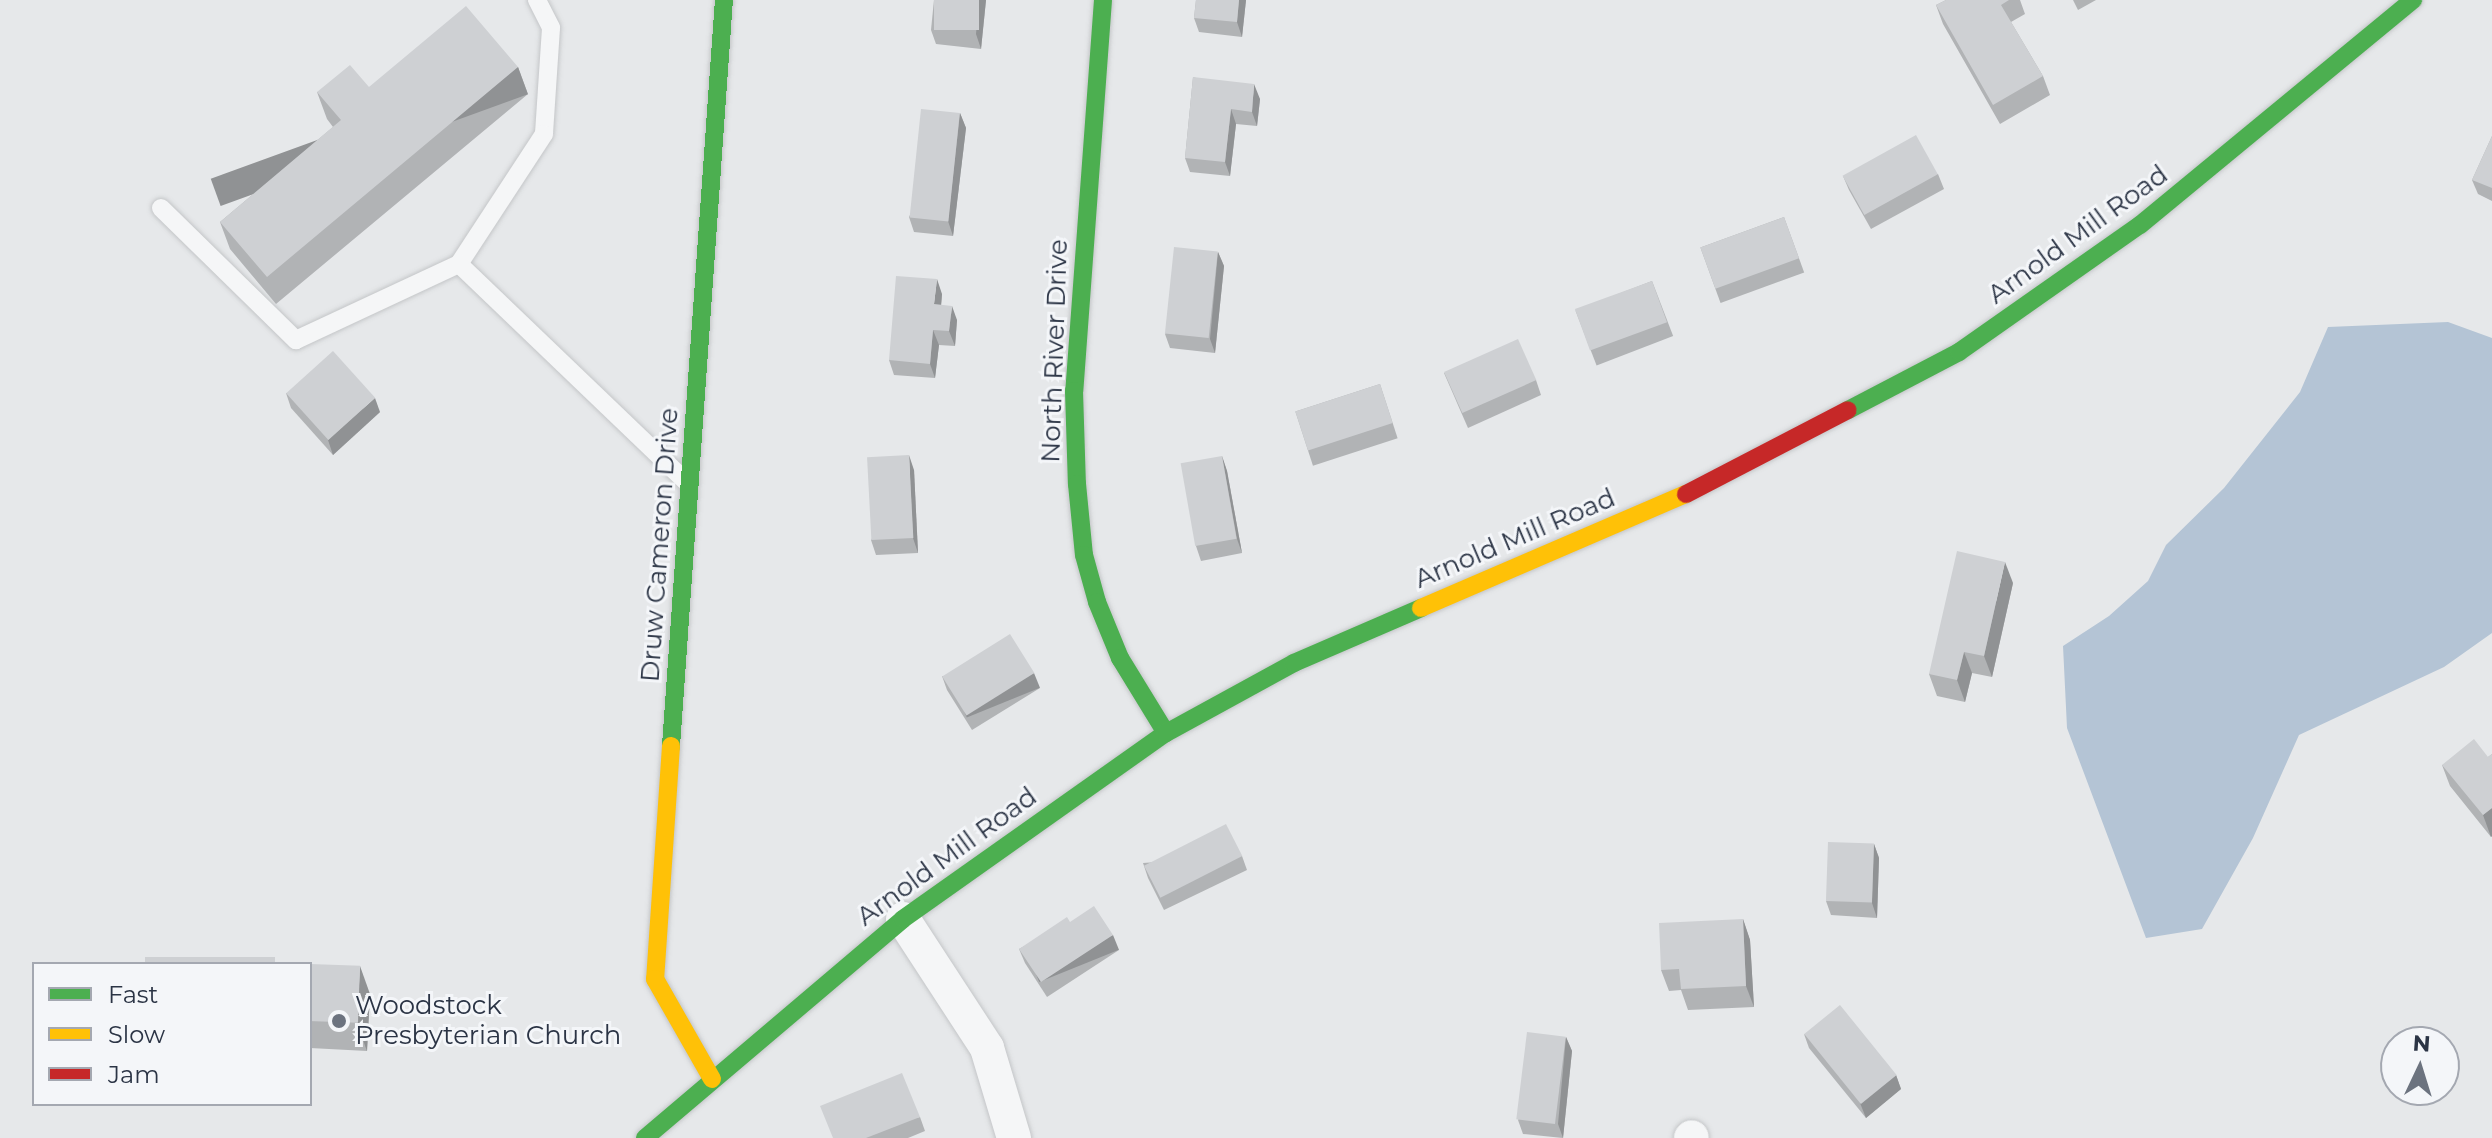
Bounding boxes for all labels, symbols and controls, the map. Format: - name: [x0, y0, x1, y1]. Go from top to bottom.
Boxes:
- street label: Arnold Mill Road: [1982, 159, 2174, 311]
- street label: North River Drive: [1036, 239, 1074, 463]
- street label: Druw Cameron Drive: [635, 407, 685, 683]
- street label: Arnold Mill Road: [1410, 483, 1620, 595]
- street label: Arnold Mill Road: [851, 781, 1043, 933]
- legend: [32, 962, 312, 1106]
- text: Fast: [108, 980, 158, 1009]
- place label: Woodstock Presbyterian Church: [355, 990, 621, 1052]
- marker: Woodstock Presbyterian Church: [330, 1012, 348, 1030]
- text: Slow: [108, 1020, 165, 1049]
- north arrow: [2380, 1026, 2460, 1106]
- text: N: [2412, 1029, 2431, 1058]
- text: Jam: [108, 1060, 160, 1089]

